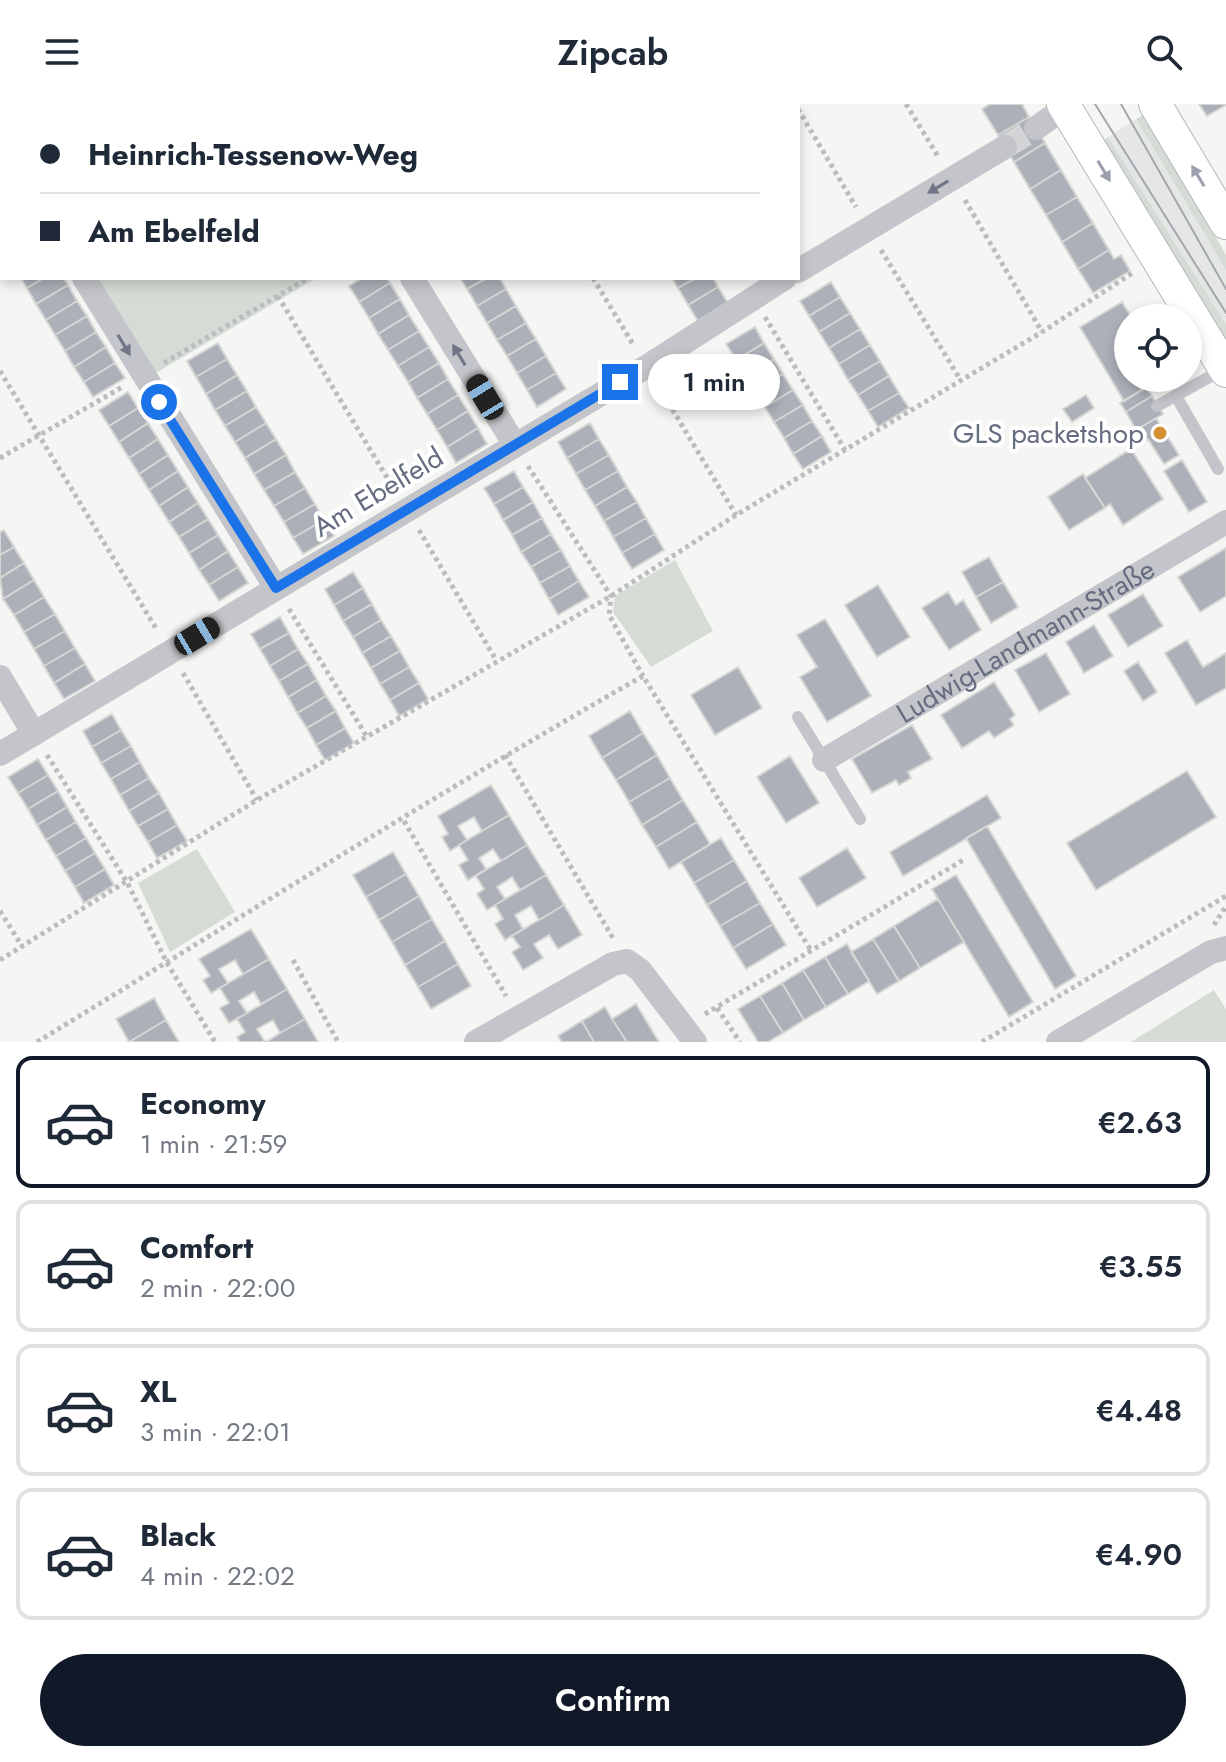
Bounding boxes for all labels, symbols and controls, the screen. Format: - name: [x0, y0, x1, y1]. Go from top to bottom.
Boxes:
- text: Zipcab: [558, 26, 668, 78]
- icon: menu: [40, 30, 84, 74]
- icon: search: [1142, 30, 1186, 74]
- text: Heinrich-Tessenow-Weg: [88, 133, 418, 176]
- one-way arrow: [1097, 160, 1111, 182]
- one-way arrow: [1191, 165, 1205, 187]
- one-way arrow: [927, 180, 949, 194]
- text: Am Ebelfeld: [88, 210, 260, 253]
- map controls: [1114, 304, 1202, 392]
- button: locate: [1114, 304, 1202, 392]
- one-way arrow: [117, 334, 131, 356]
- one-way arrow: [453, 344, 467, 366]
- callout: 1 min: [648, 354, 780, 410]
- text: 1 min: [682, 363, 746, 401]
- route end: [602, 364, 638, 400]
- car: [462, 370, 508, 424]
- route start: [141, 384, 177, 420]
- place label: GLS packetshop: [953, 413, 1144, 454]
- marker: GLS packetshop: [1151, 424, 1169, 442]
- street label: Am Ebelfeld: [305, 437, 451, 547]
- street label: Ludwig-Landmann-Straße: [889, 548, 1162, 733]
- car: [170, 613, 224, 659]
- text: Economy: [140, 1082, 266, 1125]
- icon: car: [44, 1086, 116, 1158]
- text: €2.63: [1098, 1101, 1182, 1144]
- text: 1 min · 21:59: [140, 1125, 288, 1163]
- text: Comfort: [140, 1226, 253, 1269]
- icon: car: [44, 1230, 116, 1302]
- text: €3.55: [1099, 1245, 1182, 1288]
- text: 2 min · 22:00: [140, 1269, 295, 1307]
- text: XL: [140, 1370, 176, 1413]
- icon: car: [44, 1374, 116, 1446]
- text: €4.48: [1096, 1389, 1182, 1432]
- text: 3 min · 22:01: [140, 1413, 291, 1451]
- text: Black: [140, 1514, 216, 1557]
- icon: car: [44, 1518, 116, 1590]
- text: €4.90: [1095, 1533, 1182, 1576]
- text: 4 min · 22:02: [140, 1557, 295, 1595]
- button: Confirm: [40, 1654, 1186, 1746]

